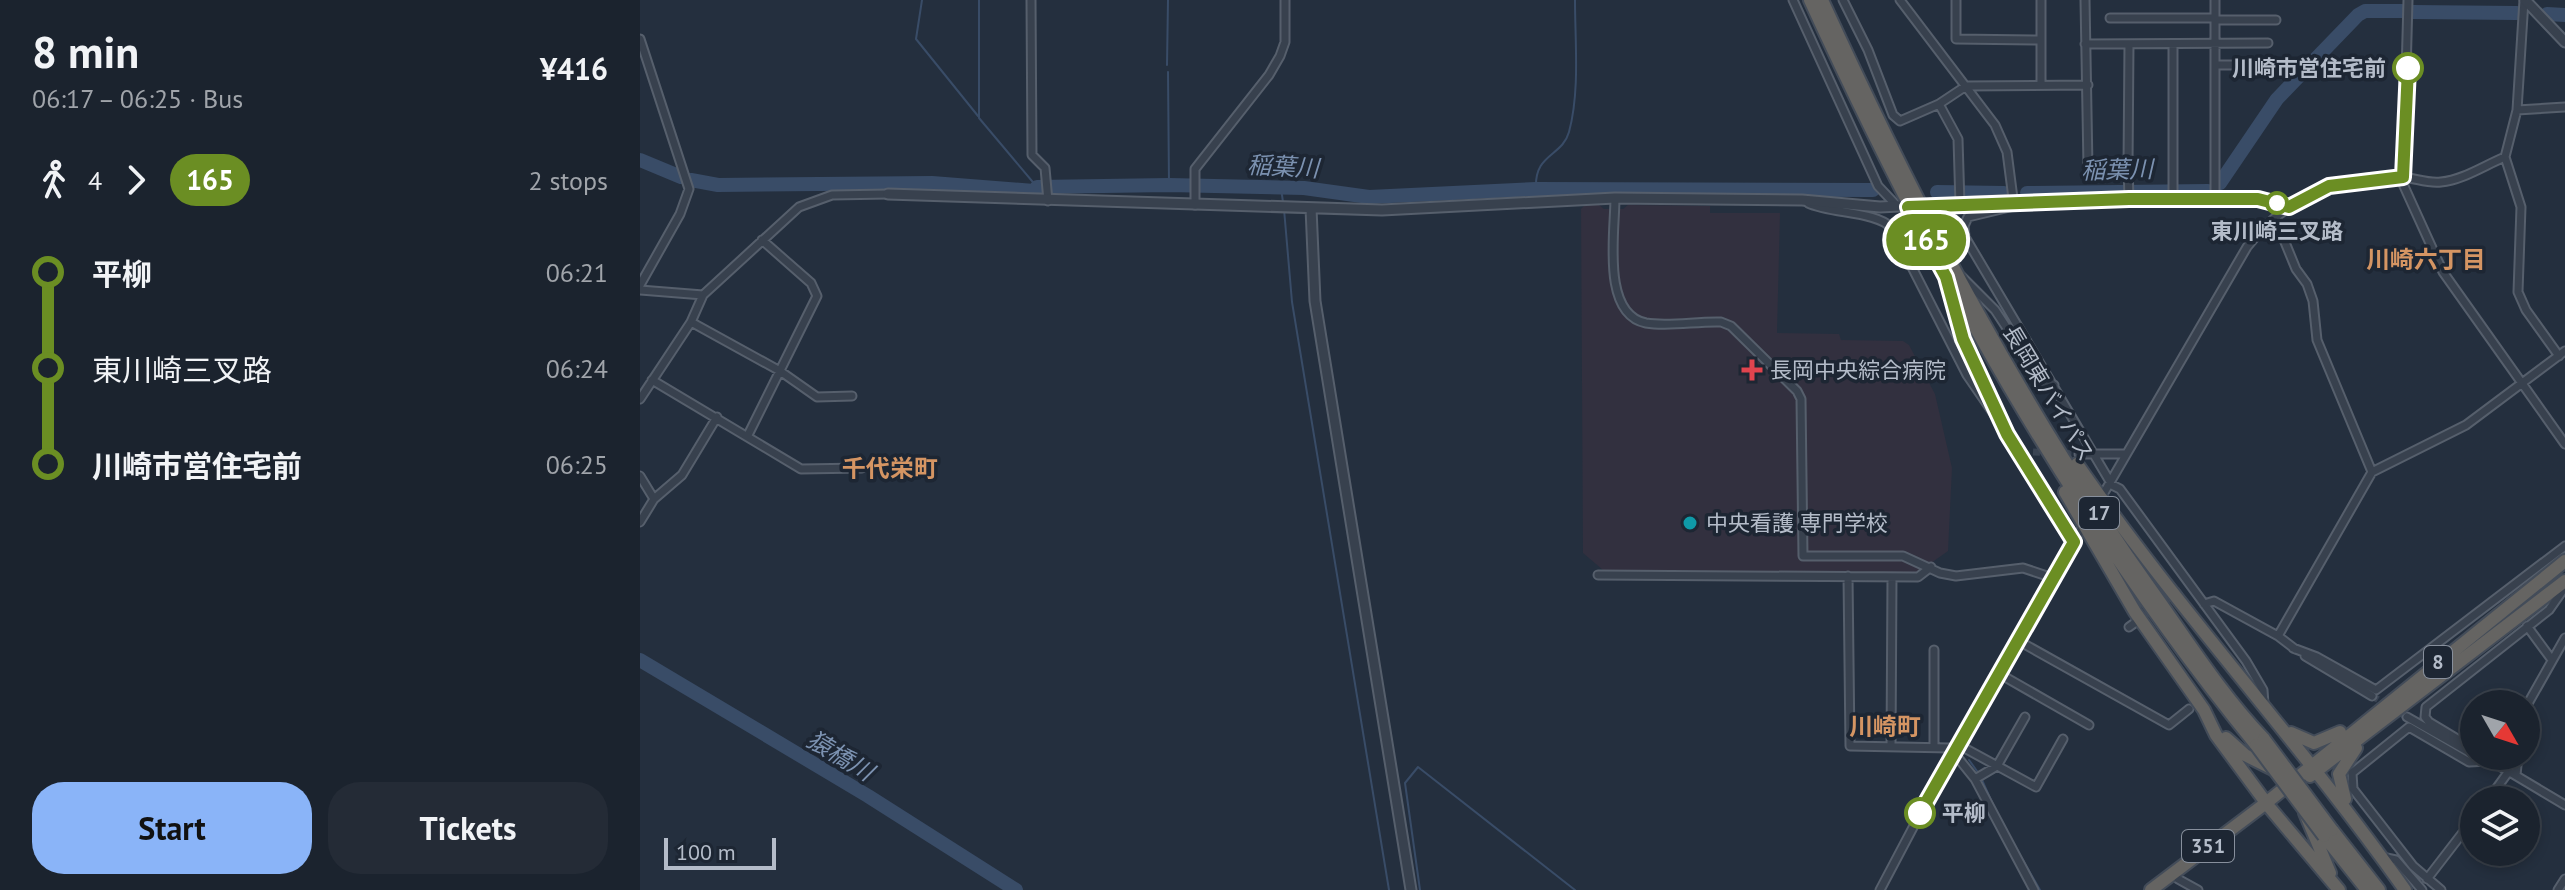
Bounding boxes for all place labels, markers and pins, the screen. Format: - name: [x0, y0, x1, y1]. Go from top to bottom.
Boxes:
- marker: 川崎市営住宅前: [2393, 53, 2423, 83]
- place label: 川崎市営住宅前: [2232, 54, 2386, 82]
- marker: 東川崎三叉路: [2266, 192, 2288, 214]
- place label: 東川崎三叉路: [2211, 217, 2343, 245]
- place label: 長岡中央綜合病院: [1770, 356, 1946, 384]
- marker: 長岡中央綜合病院: [1741, 359, 1763, 381]
- place label: 中央看護 専門学校: [1706, 509, 1888, 537]
- marker: 中央看護 専門学校: [1681, 514, 1699, 532]
- marker: 平柳: [1905, 798, 1935, 828]
- place label: 平柳: [1942, 799, 1986, 827]

